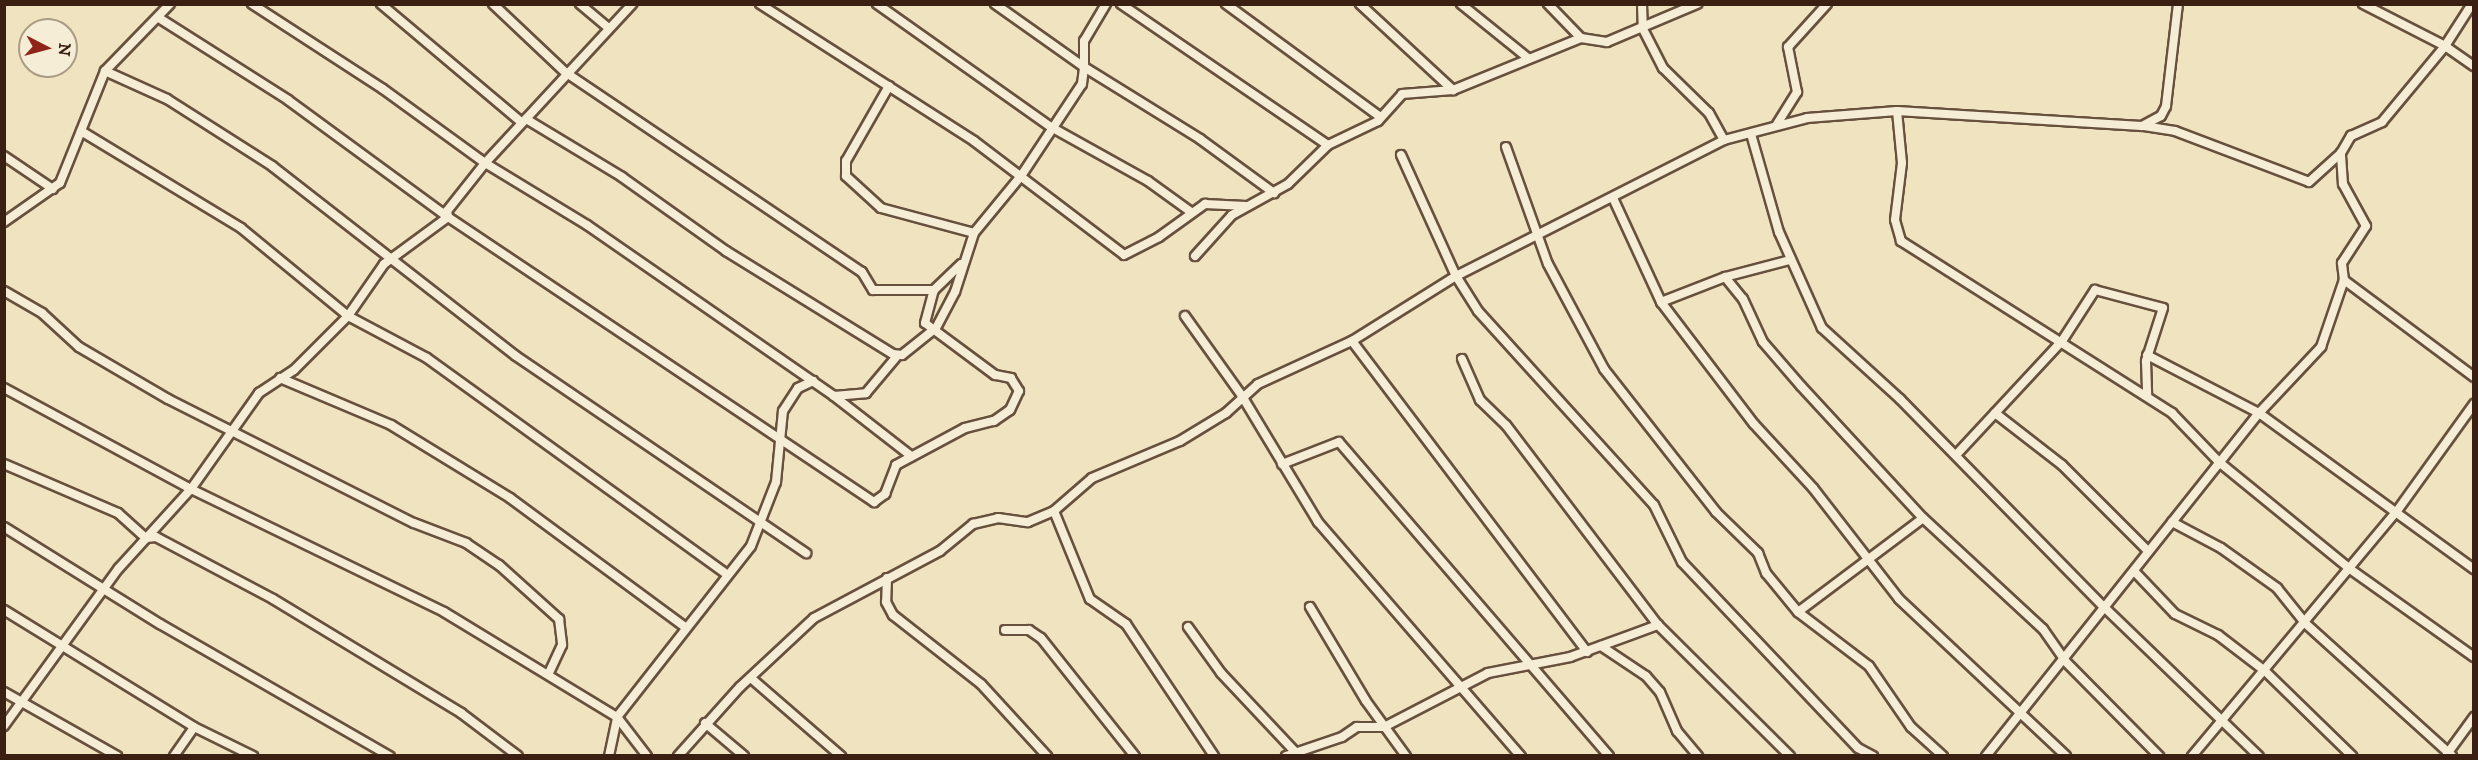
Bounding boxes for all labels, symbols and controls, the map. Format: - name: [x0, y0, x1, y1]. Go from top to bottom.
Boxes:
- north arrow: [18, 18, 78, 78]
- text: N: [53, 42, 75, 57]

